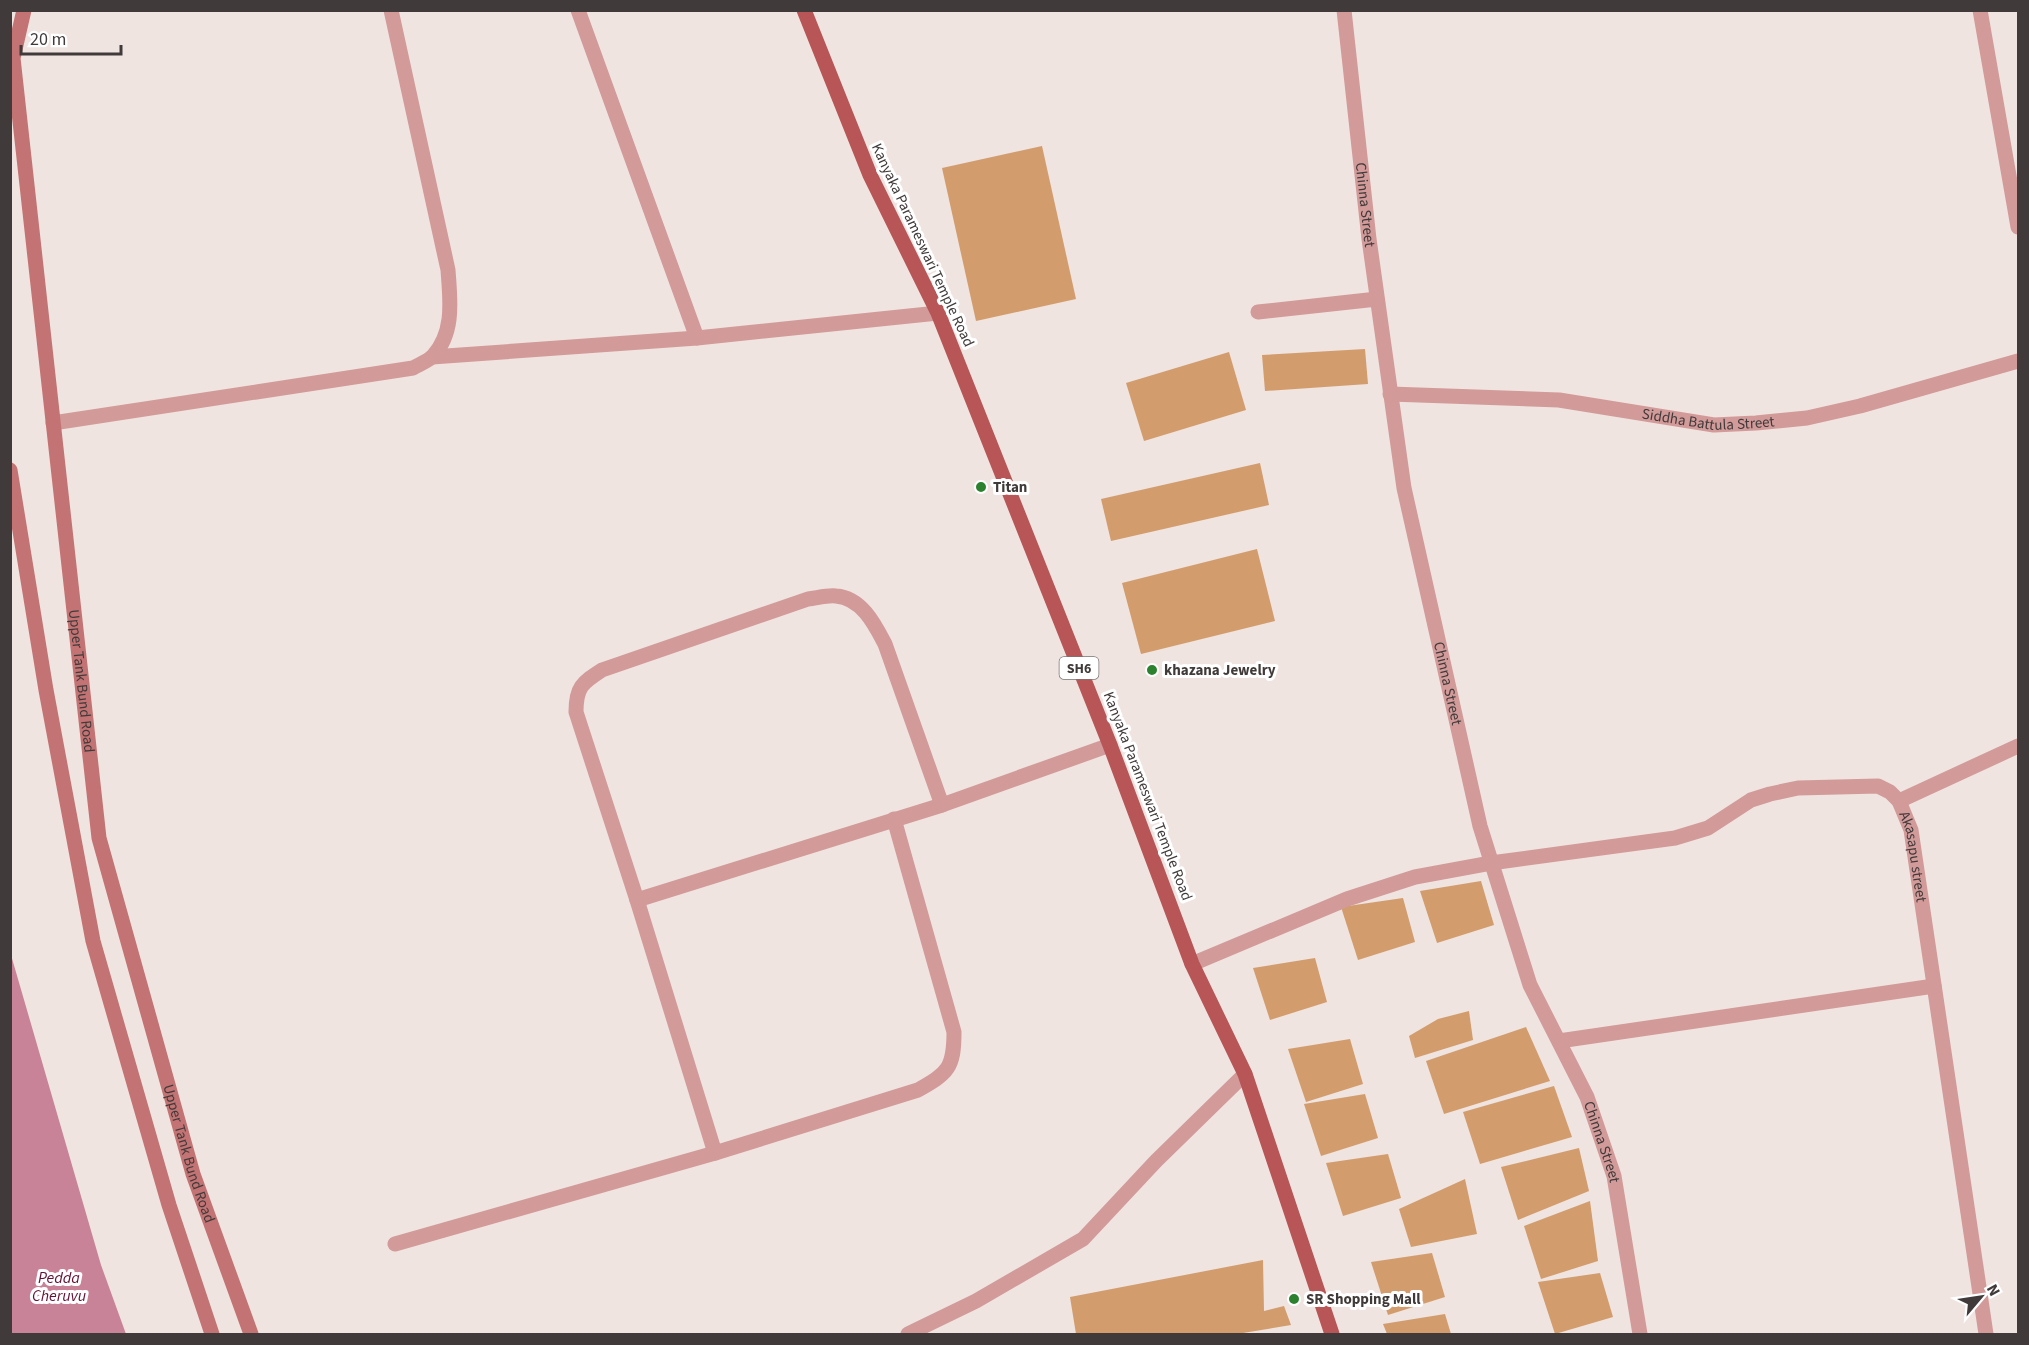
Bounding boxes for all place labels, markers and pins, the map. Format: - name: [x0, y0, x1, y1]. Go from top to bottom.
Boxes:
- place label: Titan: [993, 477, 1027, 498]
- marker: Titan: [974, 480, 988, 494]
- place label: khazana Jewelry: [1164, 660, 1276, 681]
- marker: khazana Jewelry: [1145, 663, 1159, 677]
- place label: SR Shopping Mall: [1306, 1289, 1421, 1310]
- marker: SR Shopping Mall: [1287, 1292, 1301, 1306]

